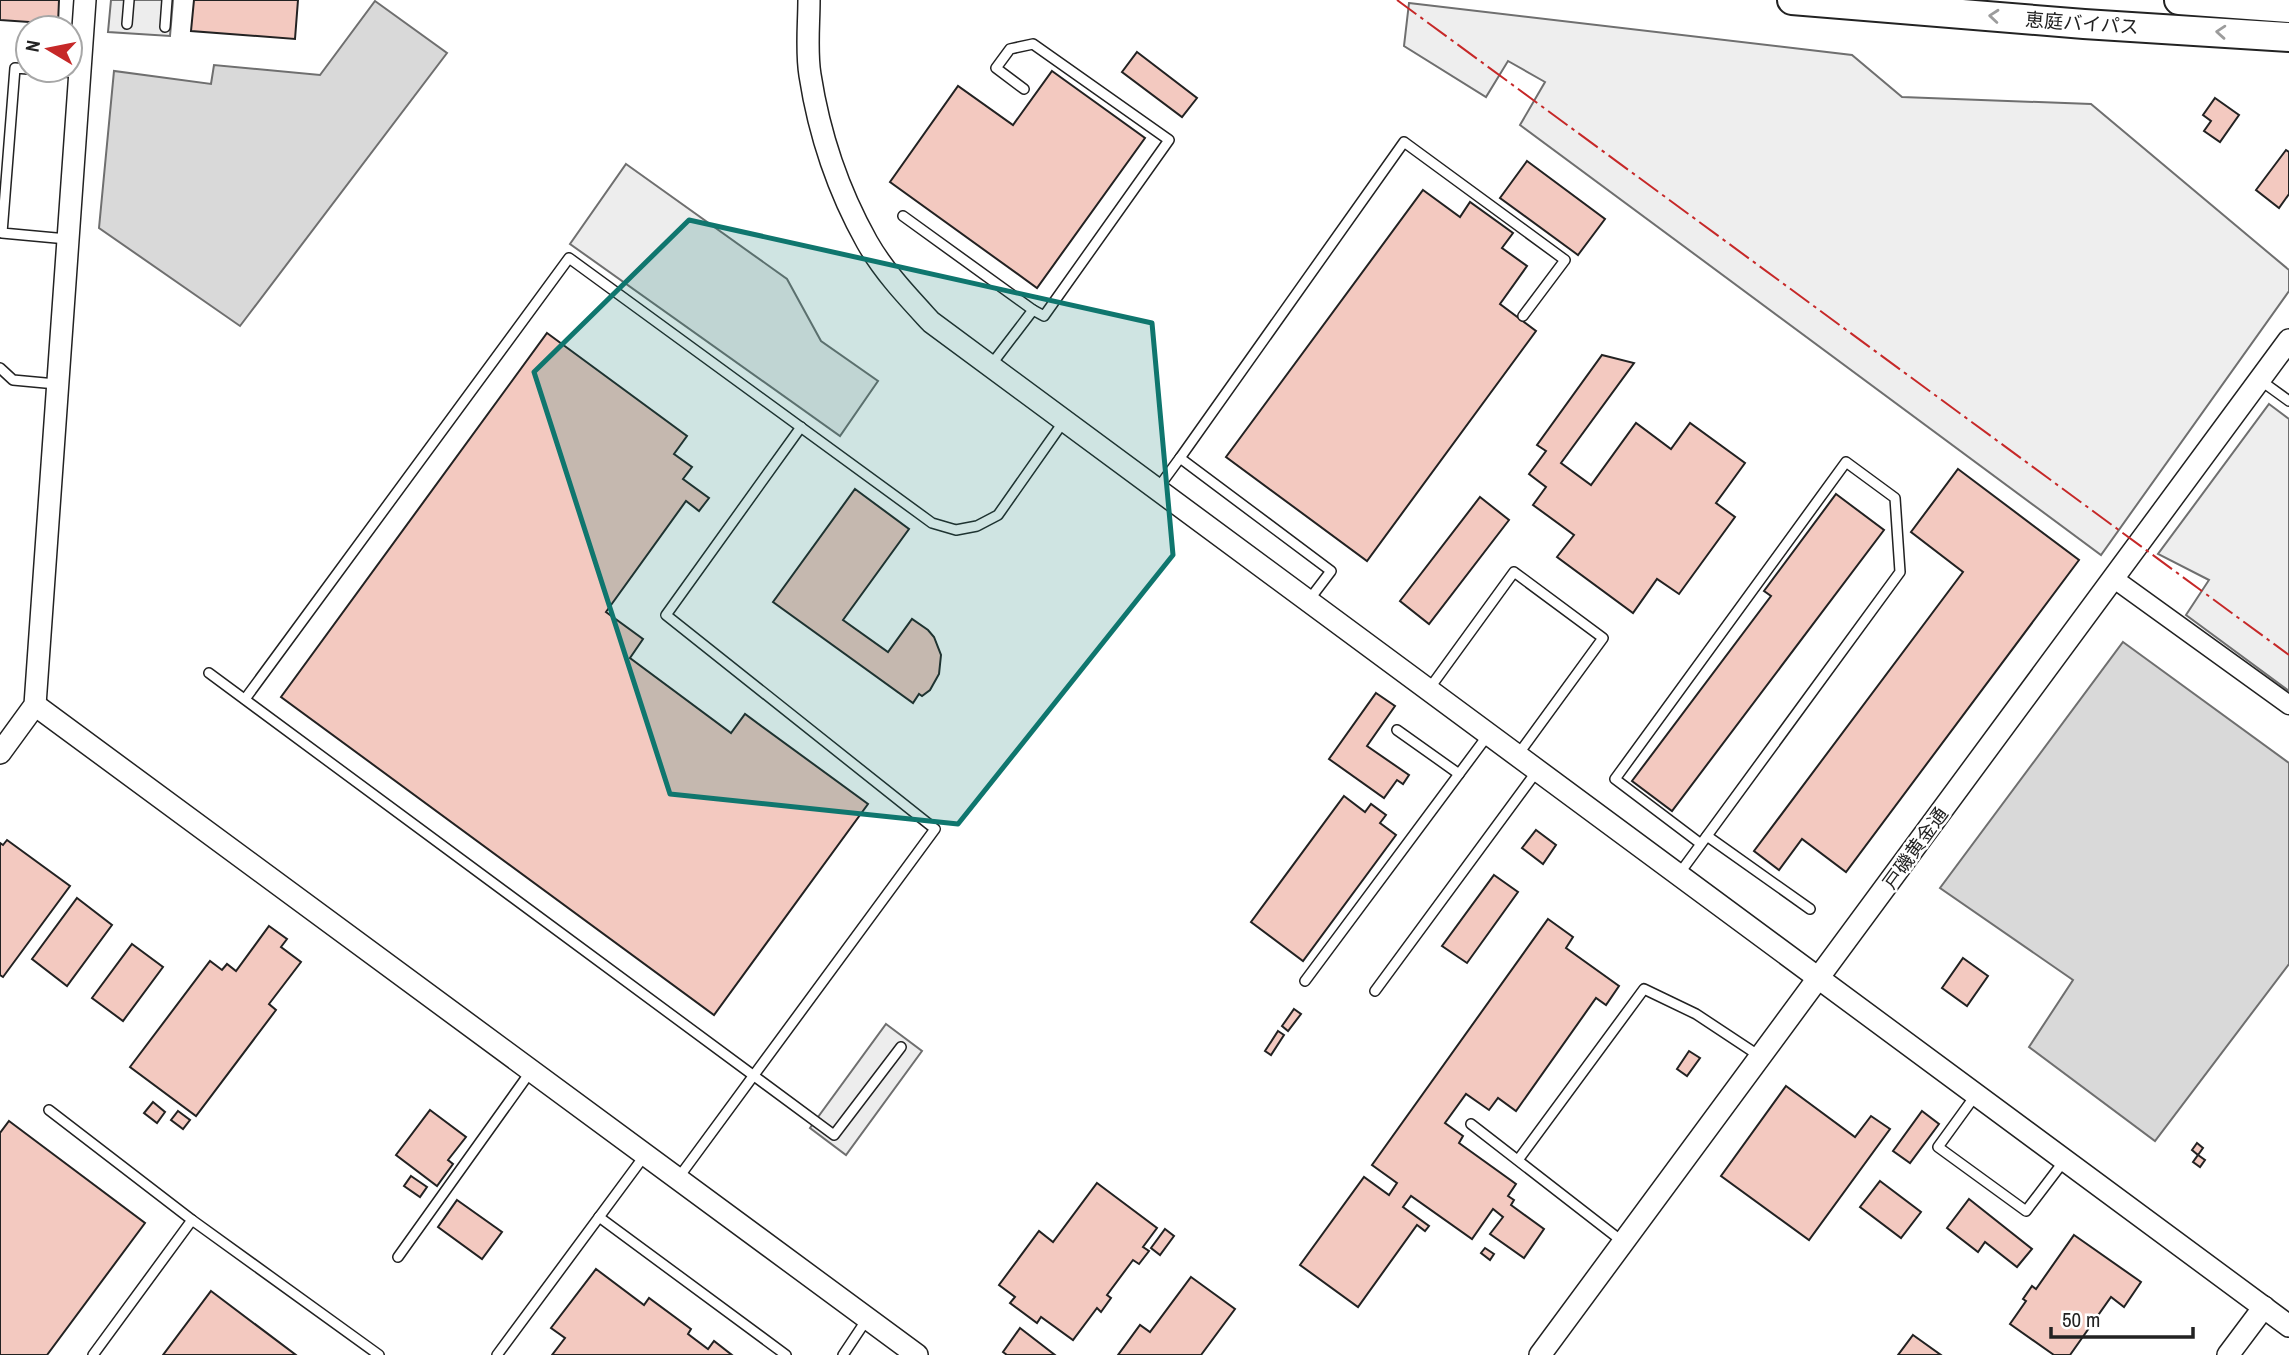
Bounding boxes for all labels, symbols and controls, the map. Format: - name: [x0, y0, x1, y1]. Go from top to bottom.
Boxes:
- street label: 恵庭バイパス: [2024, 6, 2140, 40]
- one-way arrow: [1988, 9, 1999, 24]
- north arrow: [14, 14, 84, 84]
- one-way arrow: [2215, 25, 2226, 40]
- text: N: [18, 38, 46, 54]
- street label: 戸磯黄金通: [1877, 802, 1953, 894]
- scale bar: [2051, 1296, 2193, 1340]
- text: 50 m: [2062, 1305, 2100, 1334]

